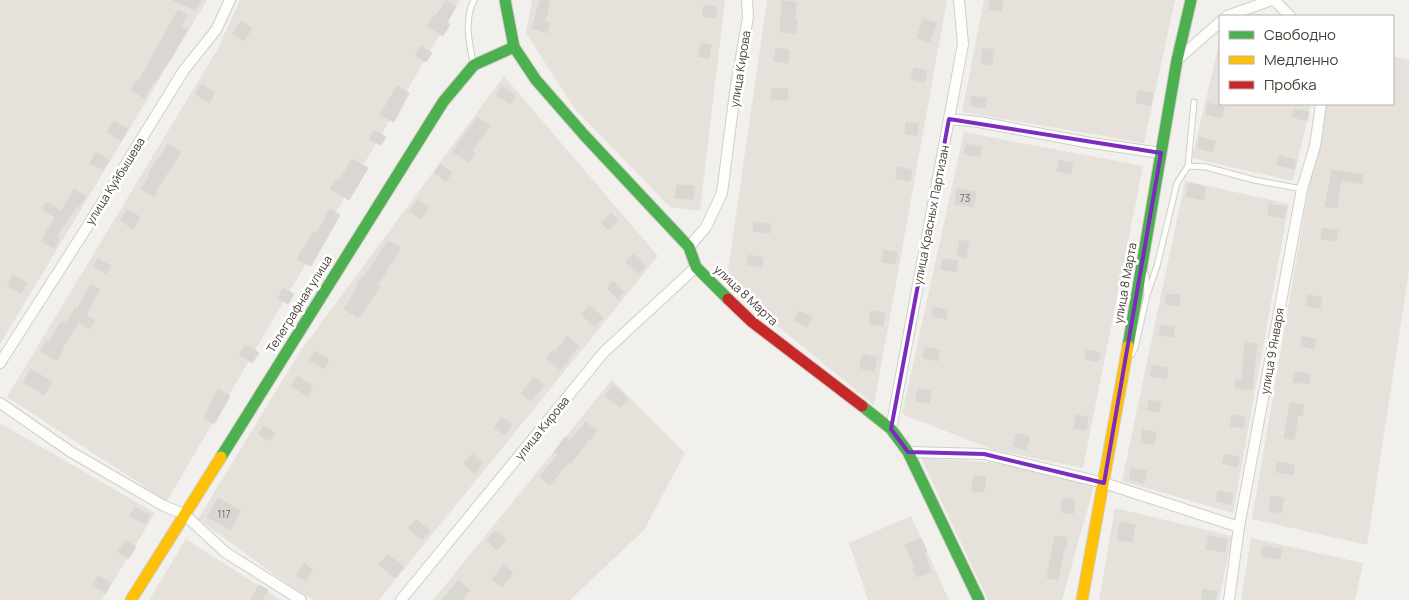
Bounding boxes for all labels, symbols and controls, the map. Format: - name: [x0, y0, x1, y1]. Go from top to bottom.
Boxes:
- legend: [1219, 15, 1394, 105]
- text: Свободно: [1264, 24, 1336, 45]
- street label: улица Кирова: [726, 29, 754, 109]
- text: Медленно: [1264, 49, 1338, 70]
- text: Пробка: [1264, 74, 1317, 95]
- street label: улица Куйбышева: [81, 134, 149, 228]
- street label: улица Красных Партизан: [909, 143, 953, 287]
- house number: 73: [960, 191, 970, 205]
- street label: улица 8 Марта: [1110, 241, 1140, 325]
- street label: Телеграфная улица: [262, 252, 336, 356]
- street label: улица 8 Марта: [710, 261, 782, 329]
- street label: улица 9 Января: [1256, 306, 1288, 396]
- street label: улица Кирова: [511, 393, 573, 463]
- house number: 117: [218, 507, 230, 521]

